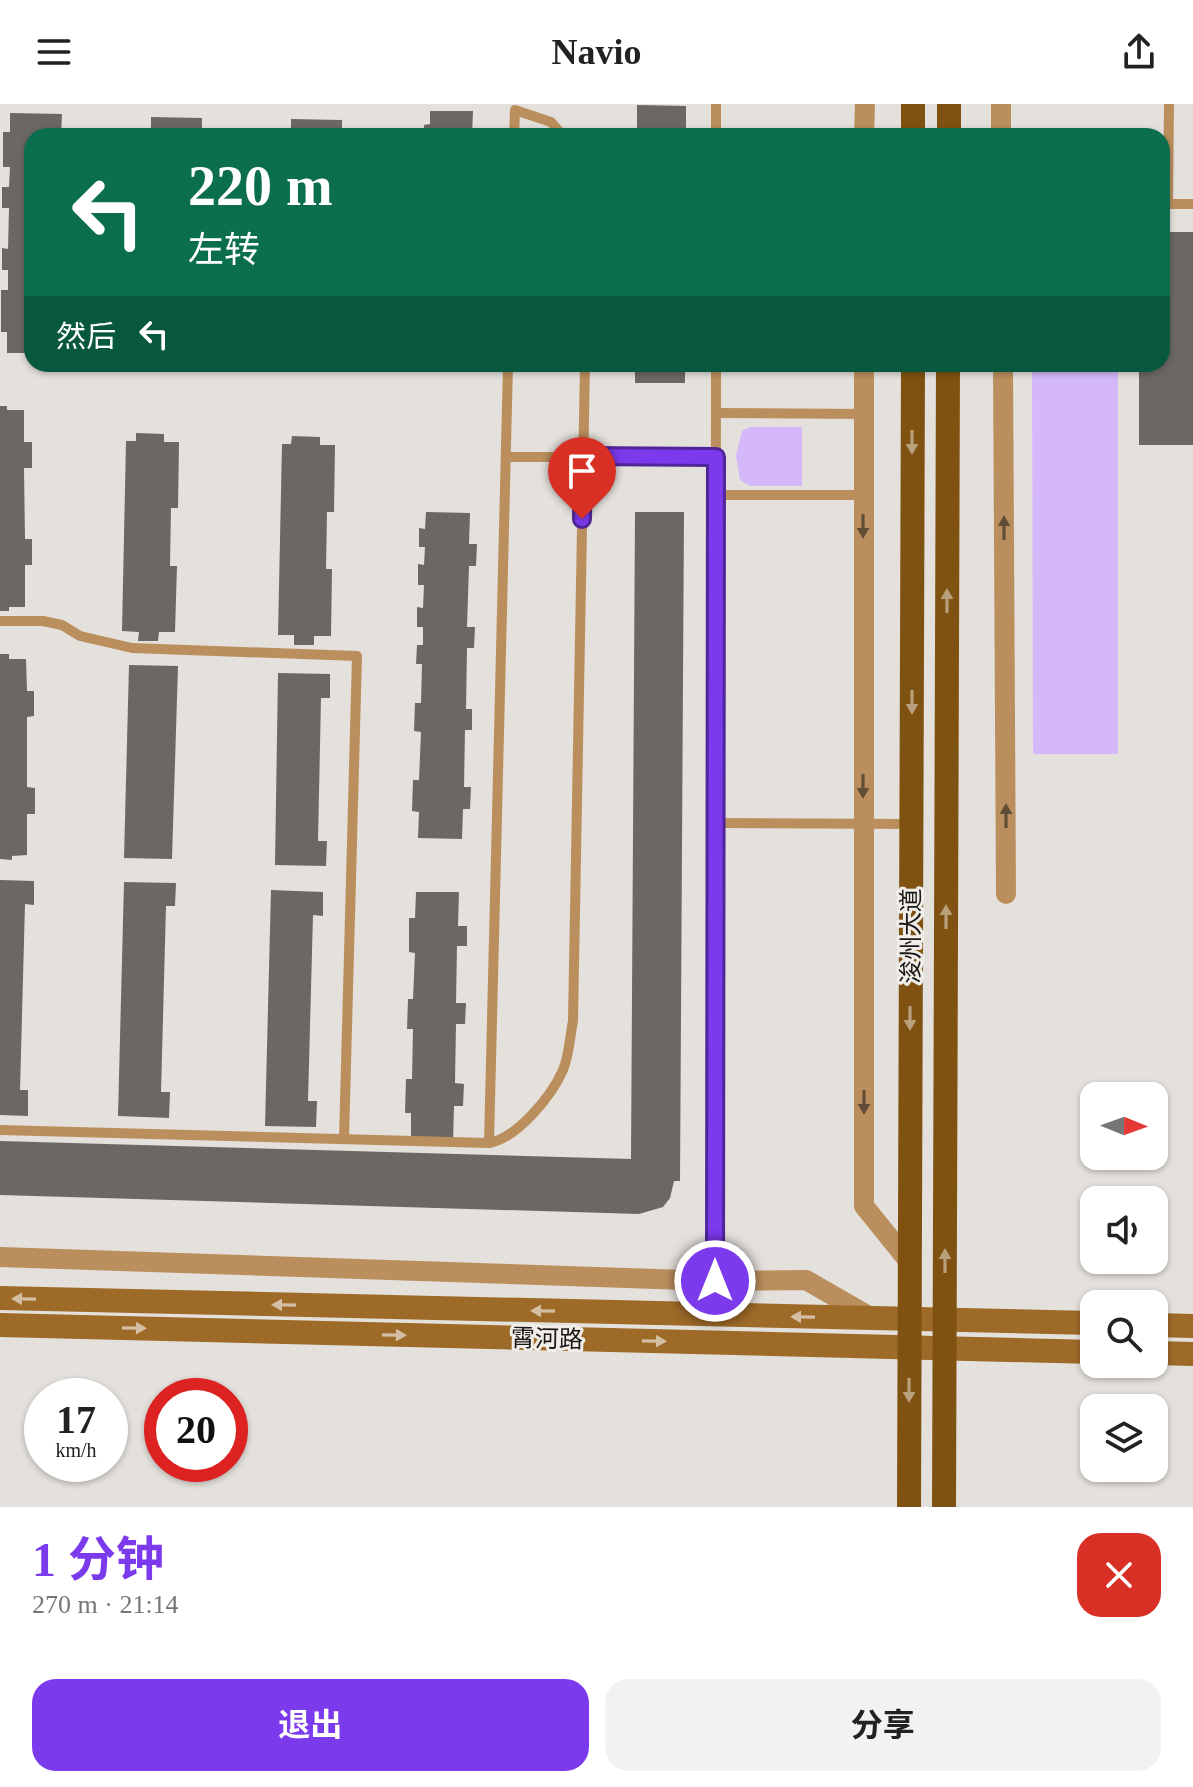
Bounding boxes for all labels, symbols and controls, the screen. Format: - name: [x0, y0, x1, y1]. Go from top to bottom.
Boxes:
- icon: menu: [32, 30, 76, 74]
- icon: share: [1117, 30, 1161, 74]
- text: Navio: [552, 32, 642, 72]
- text: 220 m: [188, 155, 333, 217]
- icon: left: [56, 160, 160, 264]
- text: 左转: [188, 230, 260, 270]
- icon: left: [132, 312, 176, 356]
- text: 然后: [56, 320, 116, 353]
- one-way arrow: [906, 430, 918, 455]
- pin: [548, 437, 616, 519]
- icon: arrive: [560, 449, 604, 493]
- one-way arrow: [857, 514, 869, 539]
- one-way arrow: [998, 515, 1010, 540]
- one-way arrow: [941, 588, 953, 613]
- one-way arrow: [906, 690, 918, 715]
- one-way arrow: [857, 774, 869, 799]
- one-way arrow: [999, 803, 1012, 828]
- street label: 浚州大道: [898, 888, 924, 984]
- one-way arrow: [940, 904, 952, 929]
- one-way arrow: [904, 1006, 917, 1031]
- north arrow: [1080, 1082, 1168, 1170]
- map controls: [1080, 1082, 1168, 1482]
- one-way arrow: [858, 1090, 870, 1115]
- button: sound: [1080, 1186, 1168, 1274]
- position arrow: [673, 1239, 757, 1323]
- one-way arrow: [939, 1248, 951, 1273]
- button: search: [1080, 1290, 1168, 1378]
- one-way arrow: [11, 1292, 36, 1305]
- one-way arrow: [271, 1298, 296, 1311]
- one-way arrow: [530, 1304, 556, 1317]
- one-way arrow: [790, 1311, 815, 1323]
- one-way arrow: [122, 1322, 147, 1335]
- street label: 霄河路: [511, 1325, 583, 1353]
- one-way arrow: [382, 1328, 407, 1341]
- one-way arrow: [642, 1335, 667, 1348]
- speed limit sign: 20: [144, 1378, 248, 1482]
- one-way arrow: [903, 1378, 915, 1403]
- button: layers: [1080, 1394, 1168, 1482]
- text: 17: [56, 1397, 96, 1442]
- text: km/h: [55, 1439, 97, 1461]
- text: 1 分钟: [32, 1533, 164, 1586]
- button: close: [1077, 1533, 1161, 1617]
- text: 270 m · 21:14: [32, 1590, 179, 1619]
- button: 退出: [32, 1679, 589, 1771]
- button: 分享: [605, 1679, 1161, 1771]

